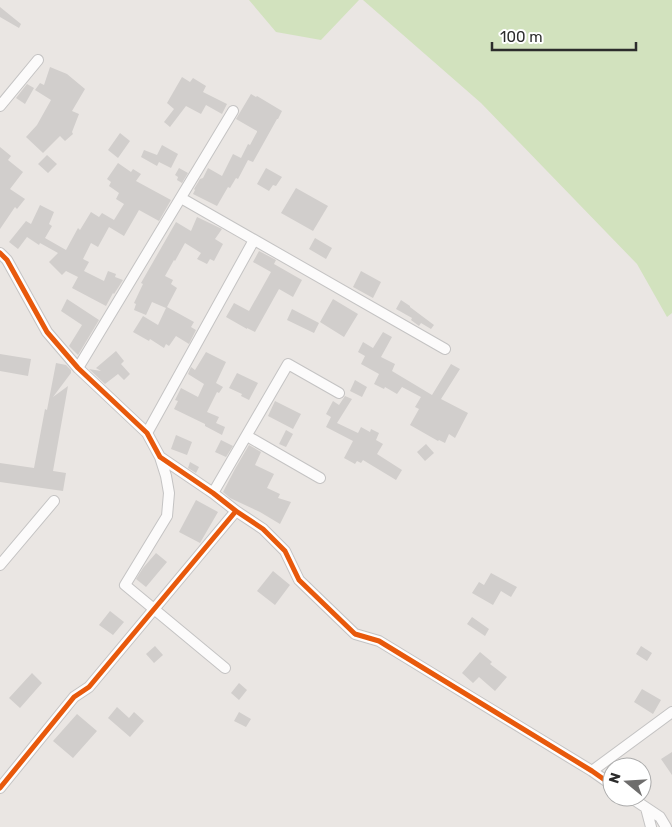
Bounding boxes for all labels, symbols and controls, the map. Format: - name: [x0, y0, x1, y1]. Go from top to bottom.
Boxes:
- scale bar: [492, 20, 636, 52]
- text: 100 m: [500, 28, 542, 46]
- north arrow: [602, 757, 652, 807]
- text: N: [605, 771, 625, 786]

